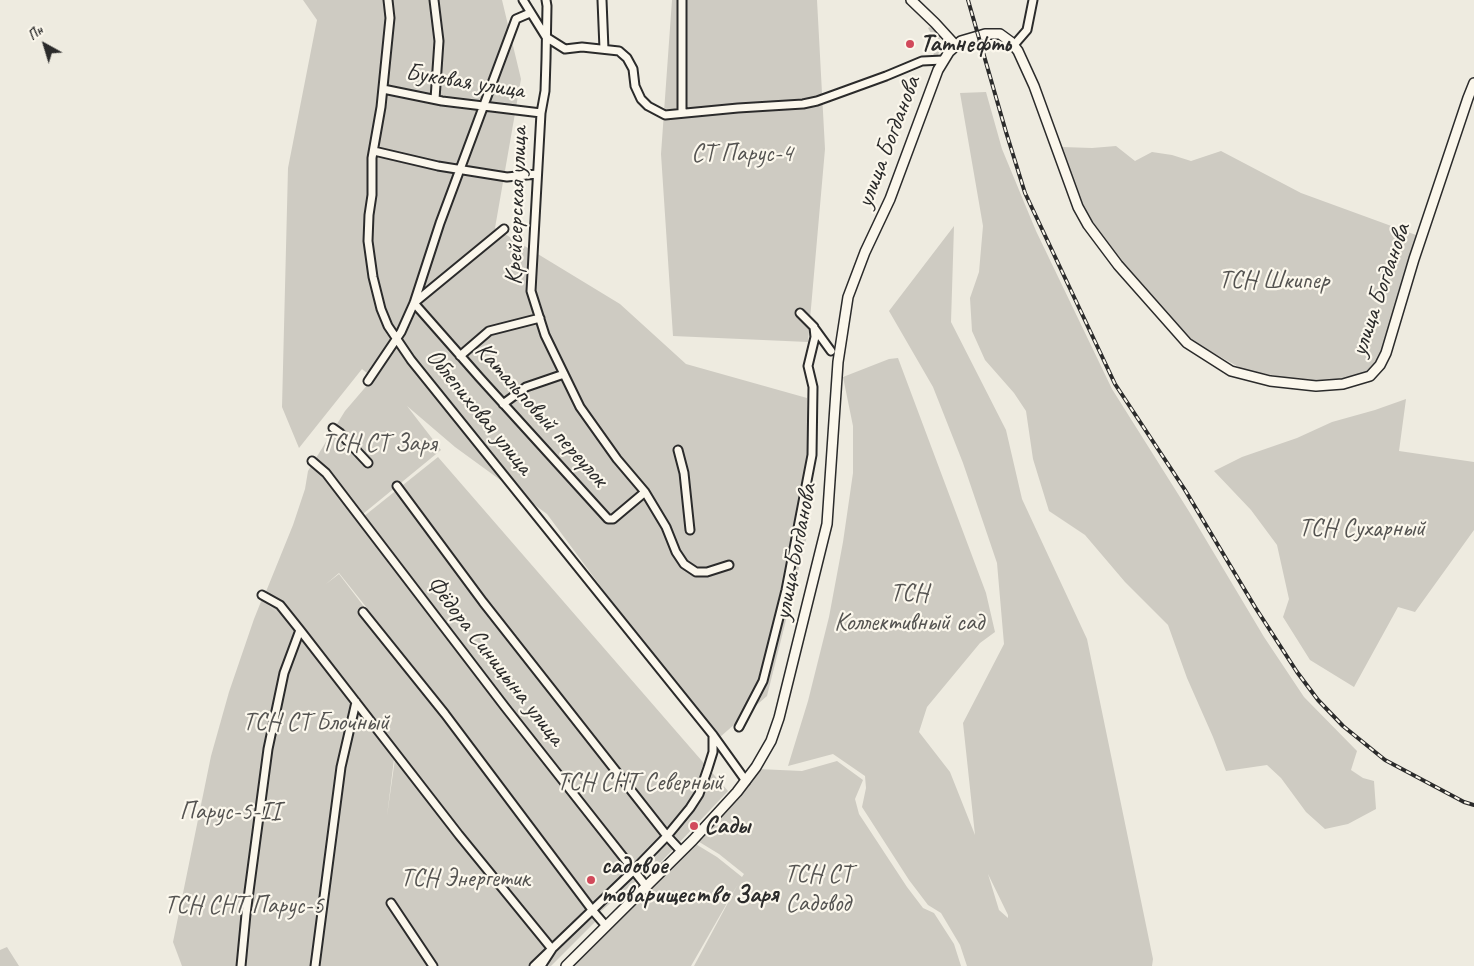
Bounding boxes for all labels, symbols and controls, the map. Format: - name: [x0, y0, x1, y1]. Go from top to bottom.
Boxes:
- north arrow: [20, 20, 70, 70]
- text: Пн: [24, 22, 46, 44]
- place label: Татнефть: [920, 29, 1011, 59]
- marker: Татнефть: [904, 38, 916, 50]
- street label: Буковая улица: [403, 58, 527, 106]
- street label: улица Богданова: [850, 72, 928, 212]
- street label: Крейсерская улица: [499, 126, 535, 286]
- park label: СТ Парус-4: [691, 139, 793, 169]
- street label: улица Богданова: [1344, 220, 1418, 360]
- park label: ТСН Шкипер: [1219, 266, 1329, 296]
- street label: Катальповый переулок: [468, 336, 614, 494]
- street label: Облепиховая улица: [419, 343, 539, 481]
- park label: ТСН СТ Заря: [322, 429, 436, 459]
- street label: улица Богданова: [768, 481, 824, 623]
- park label: ТСН Сухарный: [1299, 514, 1425, 544]
- street label: Фёдора Синицына улица: [419, 570, 571, 752]
- park label: ТСН Коллективный сад: [834, 579, 984, 638]
- park label: ТСН СТ Блочный: [243, 708, 389, 738]
- park label: ТСН СНТ Северный: [557, 768, 723, 798]
- park label: Парус-5-II: [180, 797, 280, 827]
- place label: Сады: [704, 811, 750, 841]
- marker: Сады: [688, 820, 700, 832]
- place label: садовое товарищество Заря: [601, 851, 778, 910]
- park label: ТСН СТ Садовод: [784, 860, 852, 919]
- park label: ТСН Энергетик: [400, 864, 530, 894]
- marker: садовое товарищество Заря: [585, 874, 597, 886]
- park label: ТСН СНТ Парус-5: [164, 891, 324, 921]

